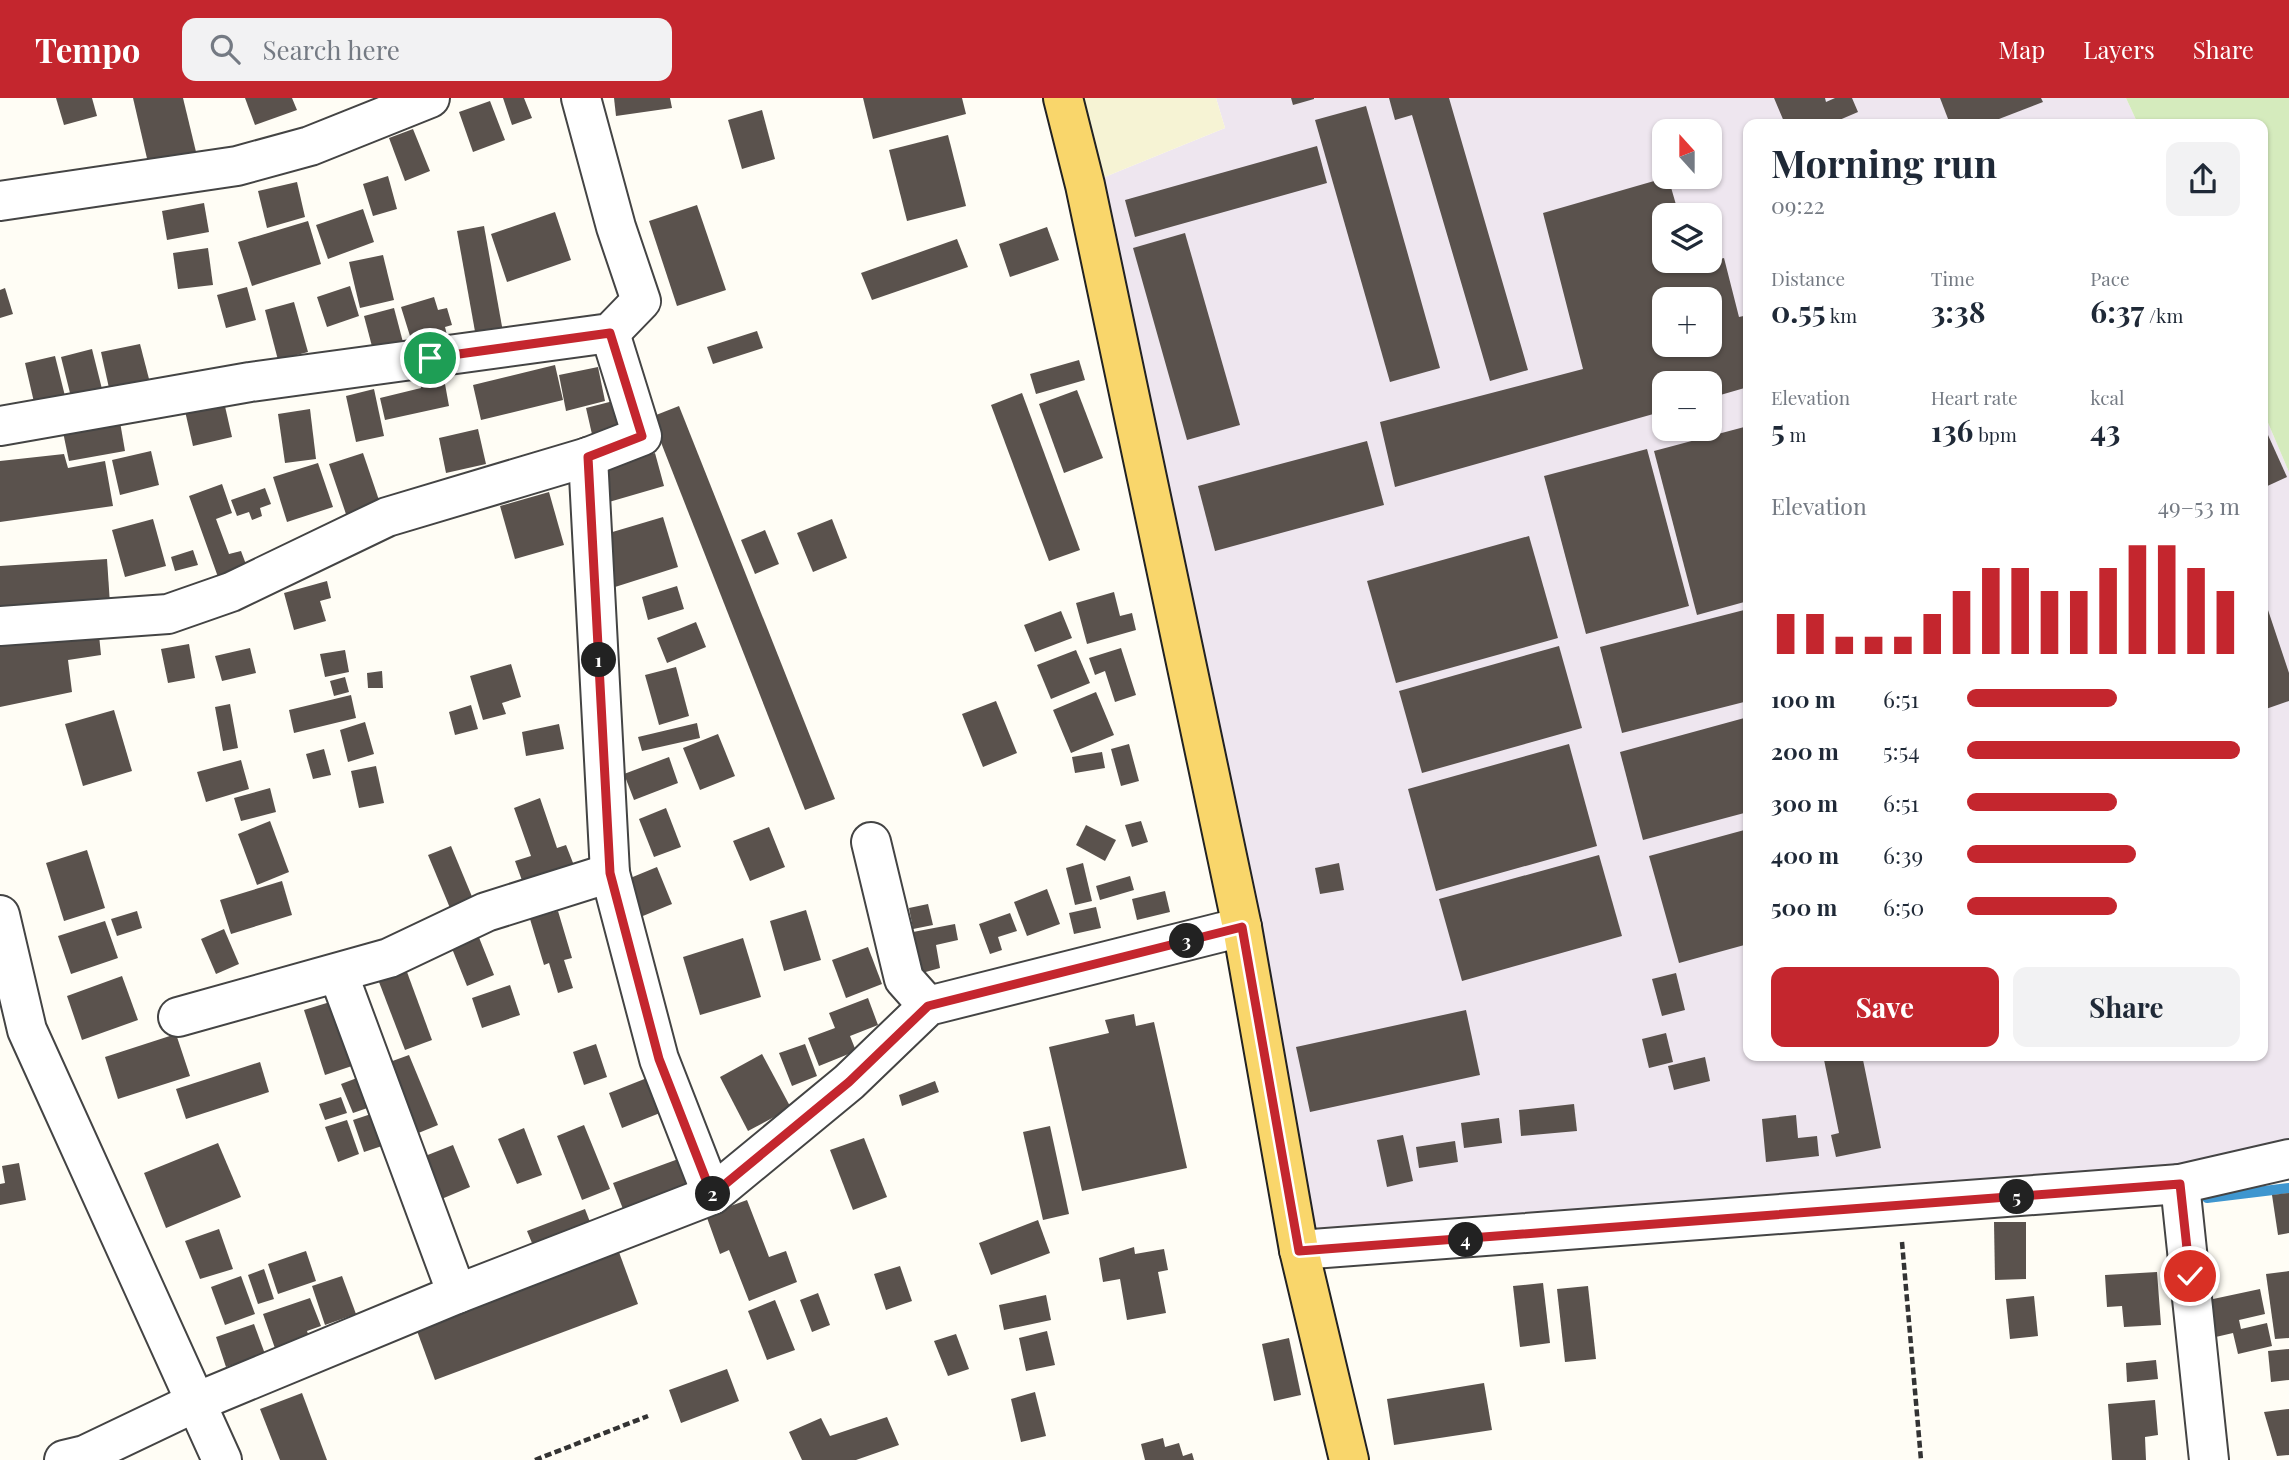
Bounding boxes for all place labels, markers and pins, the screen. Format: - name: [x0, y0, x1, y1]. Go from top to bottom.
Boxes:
- pin: [400, 328, 460, 388]
- pin: 1: [582, 642, 616, 678]
- pin: 3: [1170, 924, 1204, 958]
- pin: 2: [696, 1176, 730, 1212]
- pin: 5: [2000, 1180, 2035, 1214]
- pin: 4: [1448, 1222, 1484, 1258]
- pin: [2160, 1246, 2220, 1306]

